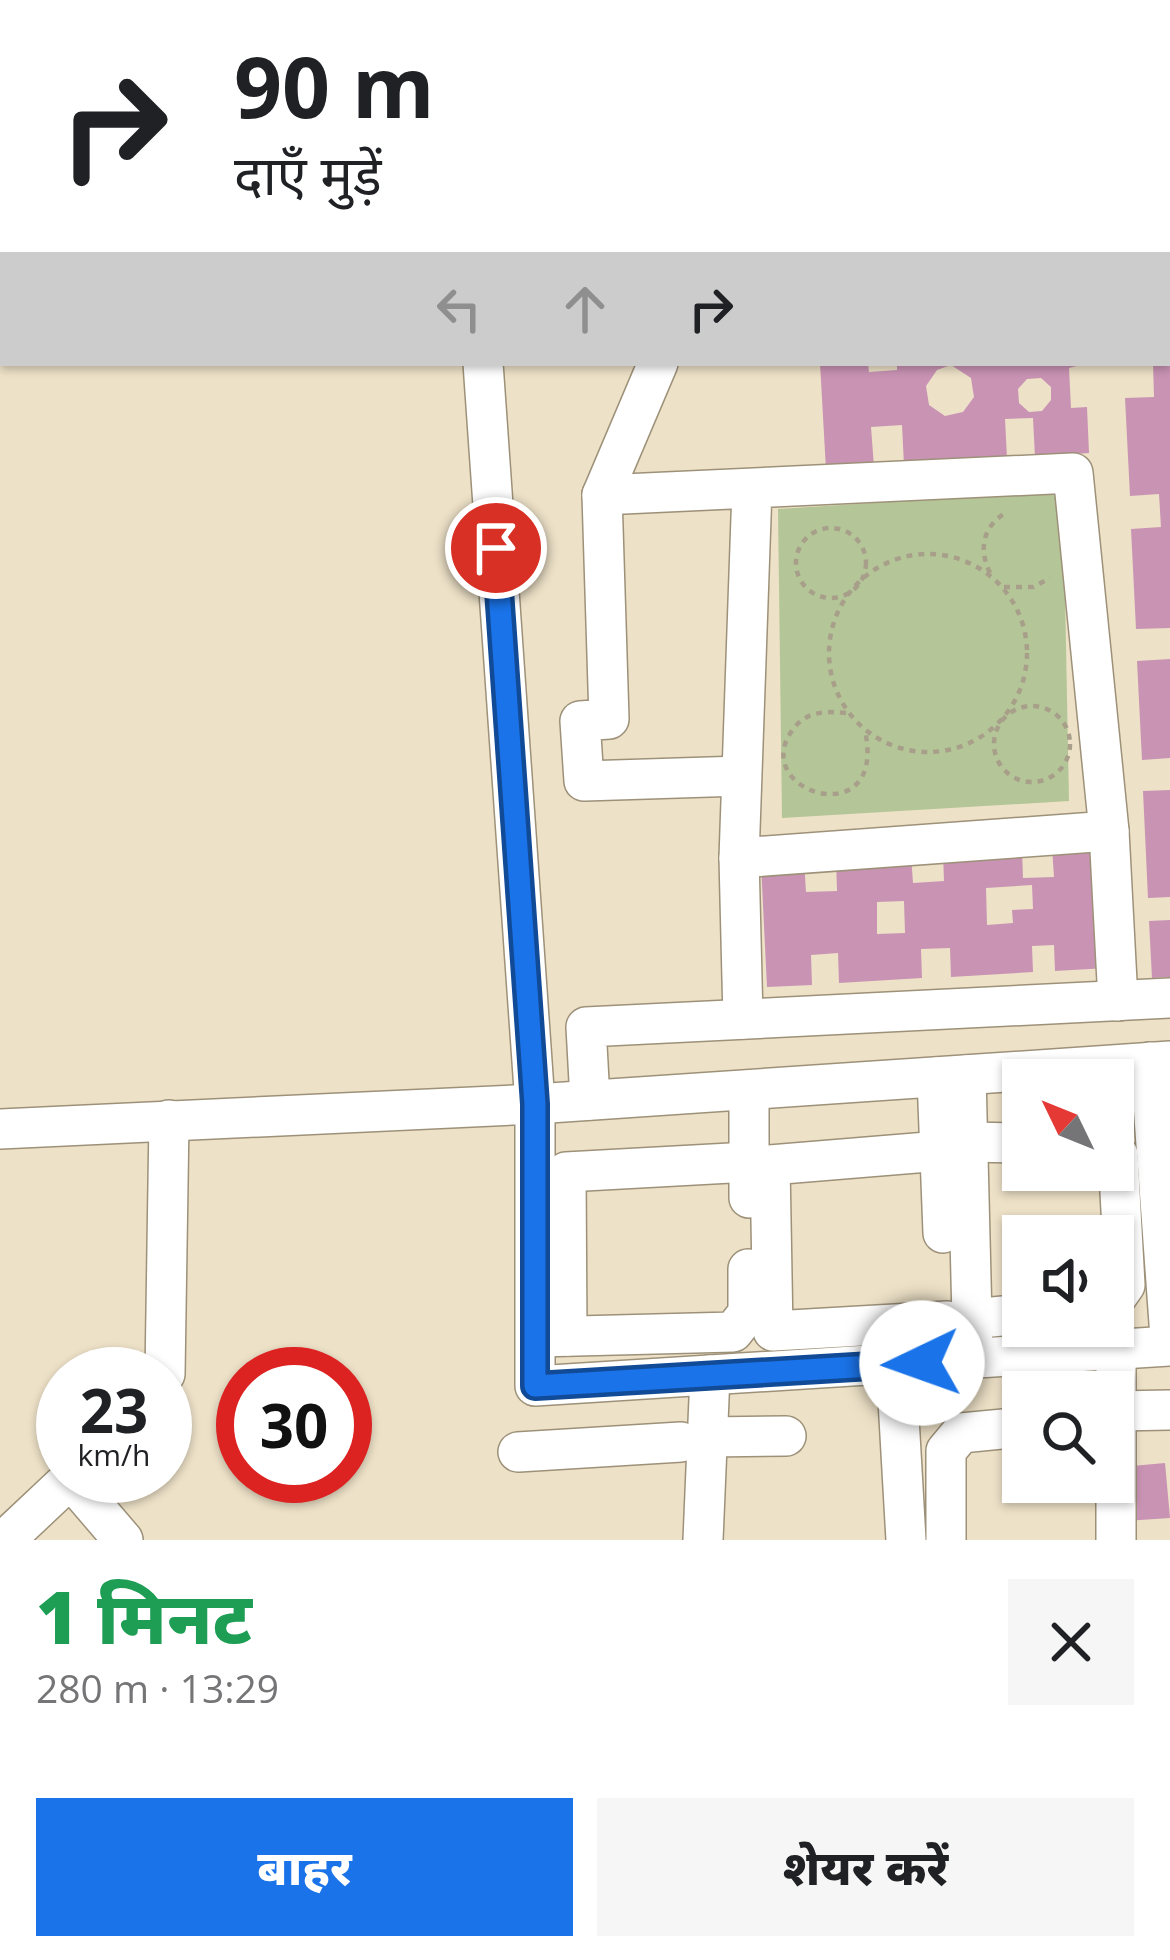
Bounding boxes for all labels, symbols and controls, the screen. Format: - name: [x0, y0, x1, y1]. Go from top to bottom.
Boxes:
- text: 90 m: [234, 28, 434, 143]
- icon: right: [36, 48, 192, 204]
- text: दाएँ मुड़ें: [234, 137, 382, 211]
- icon: left: [426, 276, 492, 342]
- icon: ahead: [552, 276, 618, 342]
- icon: right: [678, 276, 744, 342]
- pin: [445, 497, 547, 599]
- icon: arrive: [463, 515, 529, 581]
- north arrow: [1002, 1059, 1134, 1191]
- map controls: [1002, 1059, 1134, 1503]
- button: sound: [1002, 1215, 1134, 1347]
- position arrow: [859, 1300, 985, 1426]
- speed limit sign: 30: [216, 1347, 372, 1503]
- text: 23: [80, 1369, 148, 1451]
- button: search: [1002, 1371, 1134, 1503]
- text: km/h: [78, 1434, 150, 1475]
- text: 1 मिनट: [36, 1567, 252, 1665]
- button: close: [1008, 1579, 1134, 1705]
- text: 280 m · 13:29: [36, 1661, 279, 1714]
- button: बाहर: [36, 1798, 573, 1936]
- button: शेयर करें: [597, 1798, 1134, 1936]

